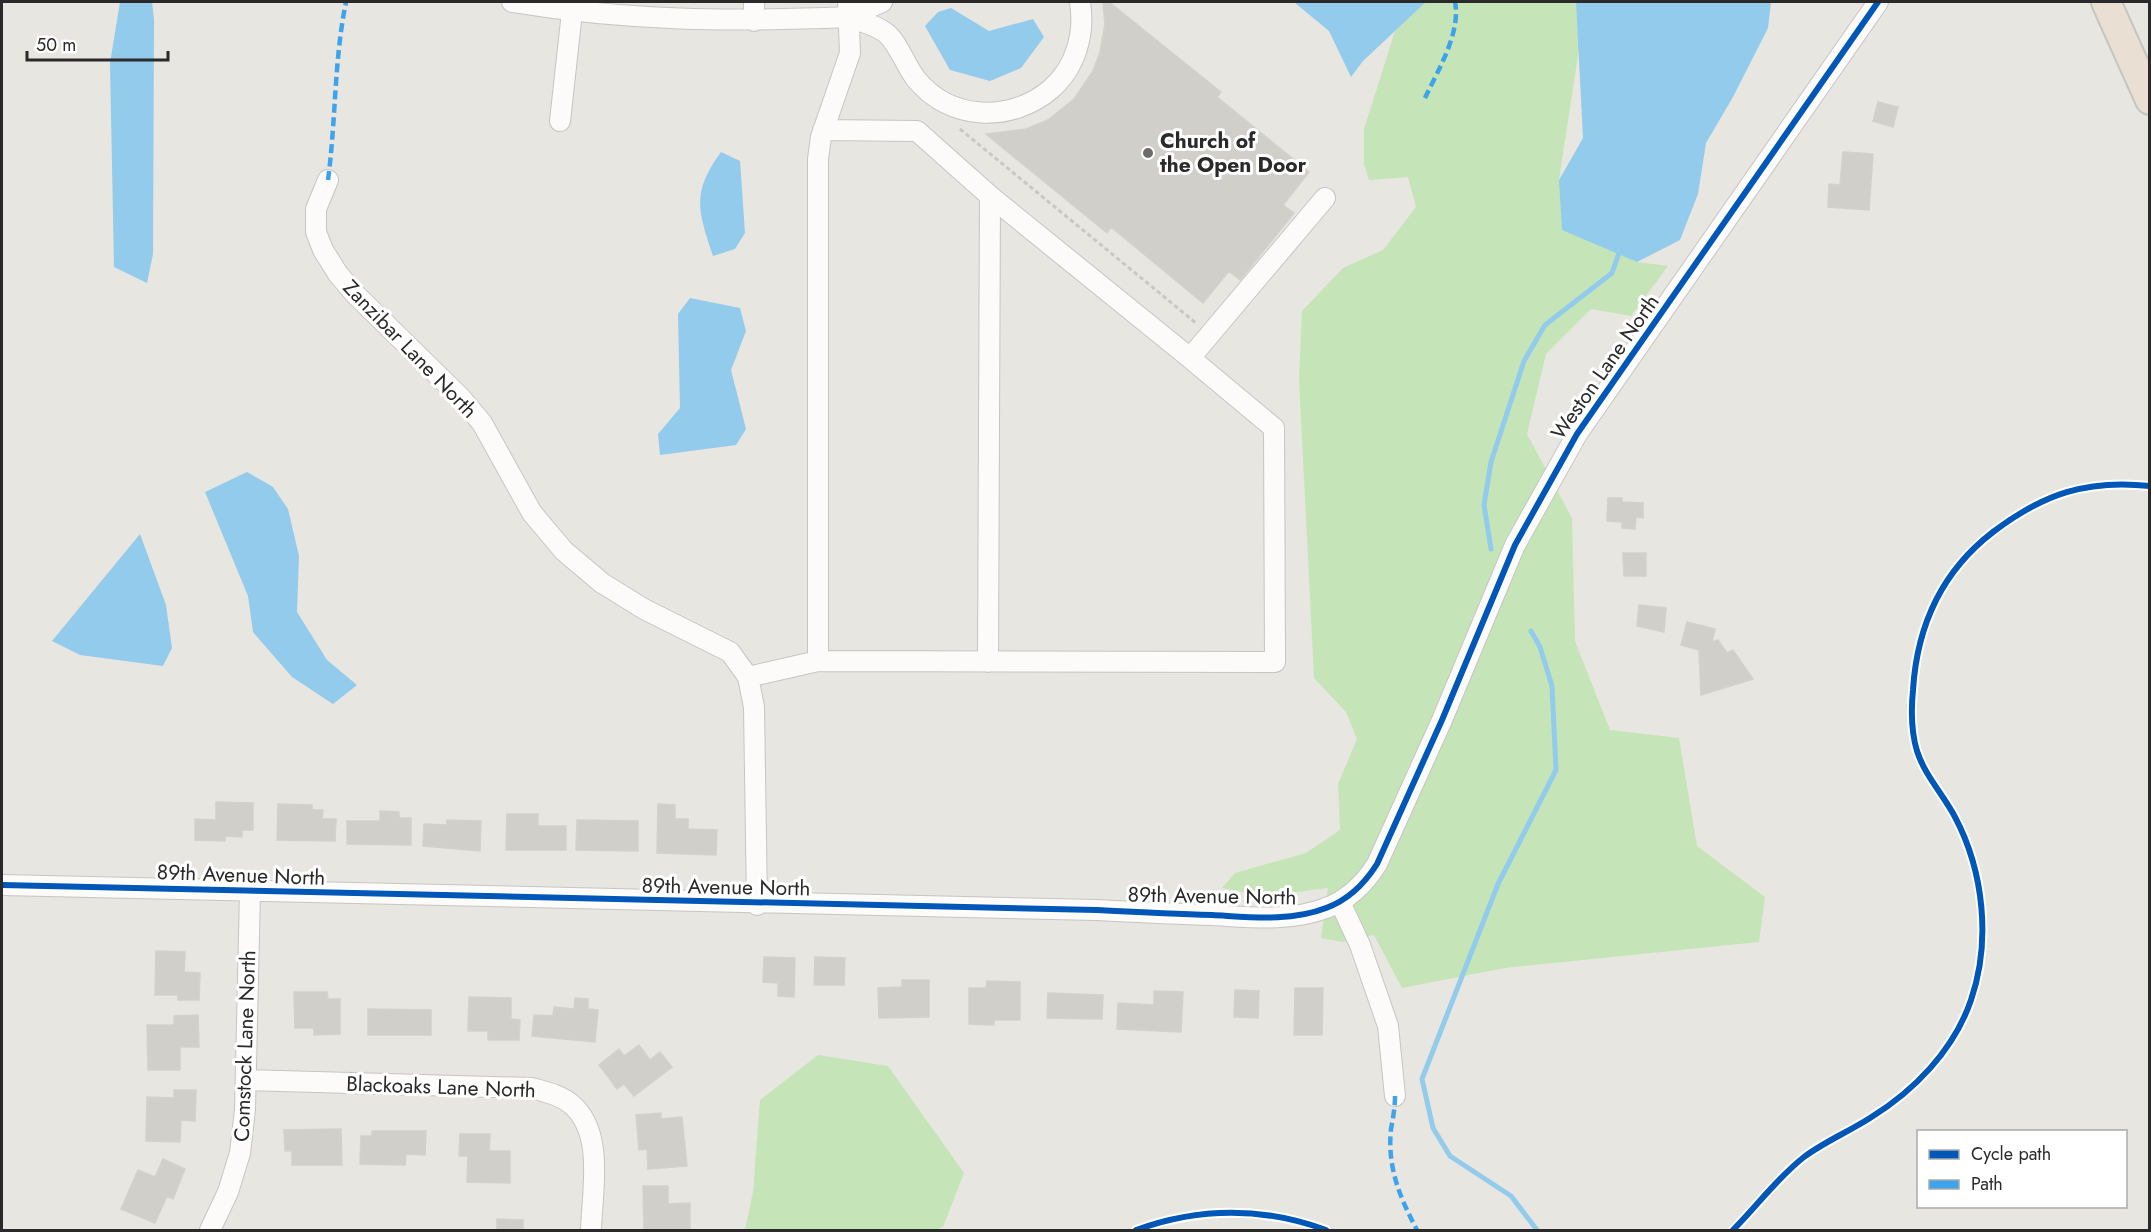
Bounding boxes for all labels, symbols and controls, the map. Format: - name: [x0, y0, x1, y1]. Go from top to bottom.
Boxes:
- scale bar: [27, 24, 168, 62]
- text: 50 m: [36, 32, 76, 58]
- place label: Church of the Open Door: [1160, 126, 1307, 180]
- marker: Church of the Open Door: [1141, 146, 1155, 160]
- street label: Zanzibar Lane North: [336, 273, 484, 425]
- street label: Weston Lane North: [1544, 288, 1666, 446]
- street label: 89th Avenue North: [156, 857, 326, 893]
- street label: 89th Avenue North: [641, 871, 811, 903]
- street label: 89th Avenue North: [1127, 880, 1297, 912]
- street label: Comstock Lane North: [227, 950, 263, 1142]
- street label: Blackoaks Lane North: [346, 1069, 536, 1105]
- legend: [1917, 1130, 2127, 1208]
- text: Cycle path: [1971, 1141, 2051, 1167]
- text: Path: [1971, 1171, 2003, 1197]

